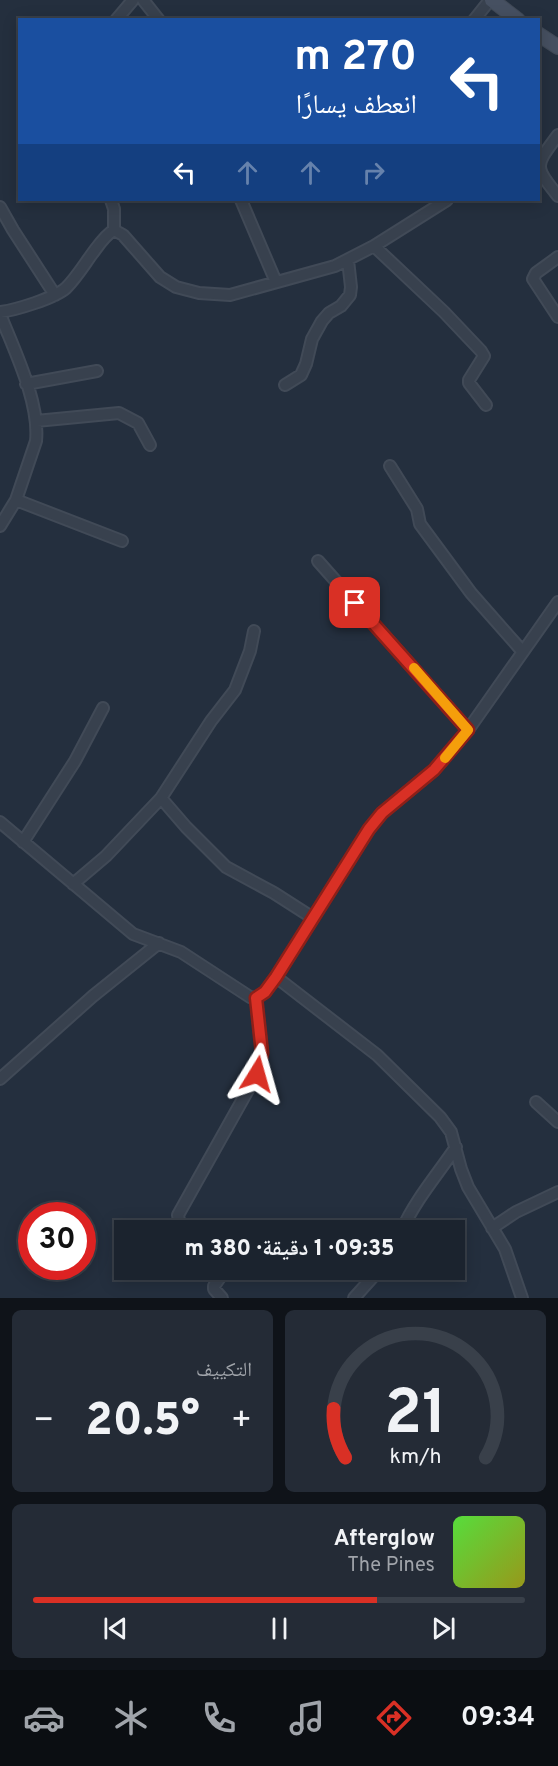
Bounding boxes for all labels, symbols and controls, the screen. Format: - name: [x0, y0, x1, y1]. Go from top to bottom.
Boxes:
- text: 270 m: [294, 32, 417, 85]
- icon: left: [438, 42, 516, 120]
- text: انعطف يسارًا: [296, 89, 417, 123]
- icon: left: [168, 156, 201, 189]
- icon: ahead: [231, 156, 264, 189]
- icon: ahead: [294, 156, 327, 189]
- icon: right: [357, 156, 390, 189]
- pin: [329, 577, 380, 628]
- icon: arrive: [338, 586, 371, 619]
- position arrow: [225, 1042, 289, 1106]
- speed limit sign: 30: [18, 1202, 96, 1280]
- text: 09:35 · 1 دقيقة · 380 m: [185, 1236, 394, 1263]
- text: التكييف: [196, 1358, 252, 1384]
- text: 21: [384, 1377, 447, 1456]
- text: 20.5°: [85, 1394, 200, 1451]
- text: −: [33, 1401, 54, 1443]
- text: +: [231, 1401, 252, 1443]
- text: km/h: [389, 1444, 442, 1471]
- text: Afterglow: [334, 1526, 435, 1553]
- text: The Pines: [347, 1553, 435, 1579]
- icon: previous: [99, 1612, 132, 1645]
- icon: pause: [263, 1612, 296, 1645]
- icon: next: [427, 1612, 460, 1645]
- icon: car: [23, 1697, 65, 1739]
- icon: climate: [110, 1697, 152, 1739]
- icon: phone: [198, 1697, 240, 1739]
- icon: music: [286, 1697, 328, 1739]
- icon: directions: [373, 1697, 415, 1739]
- text: 09:34: [461, 1701, 535, 1735]

